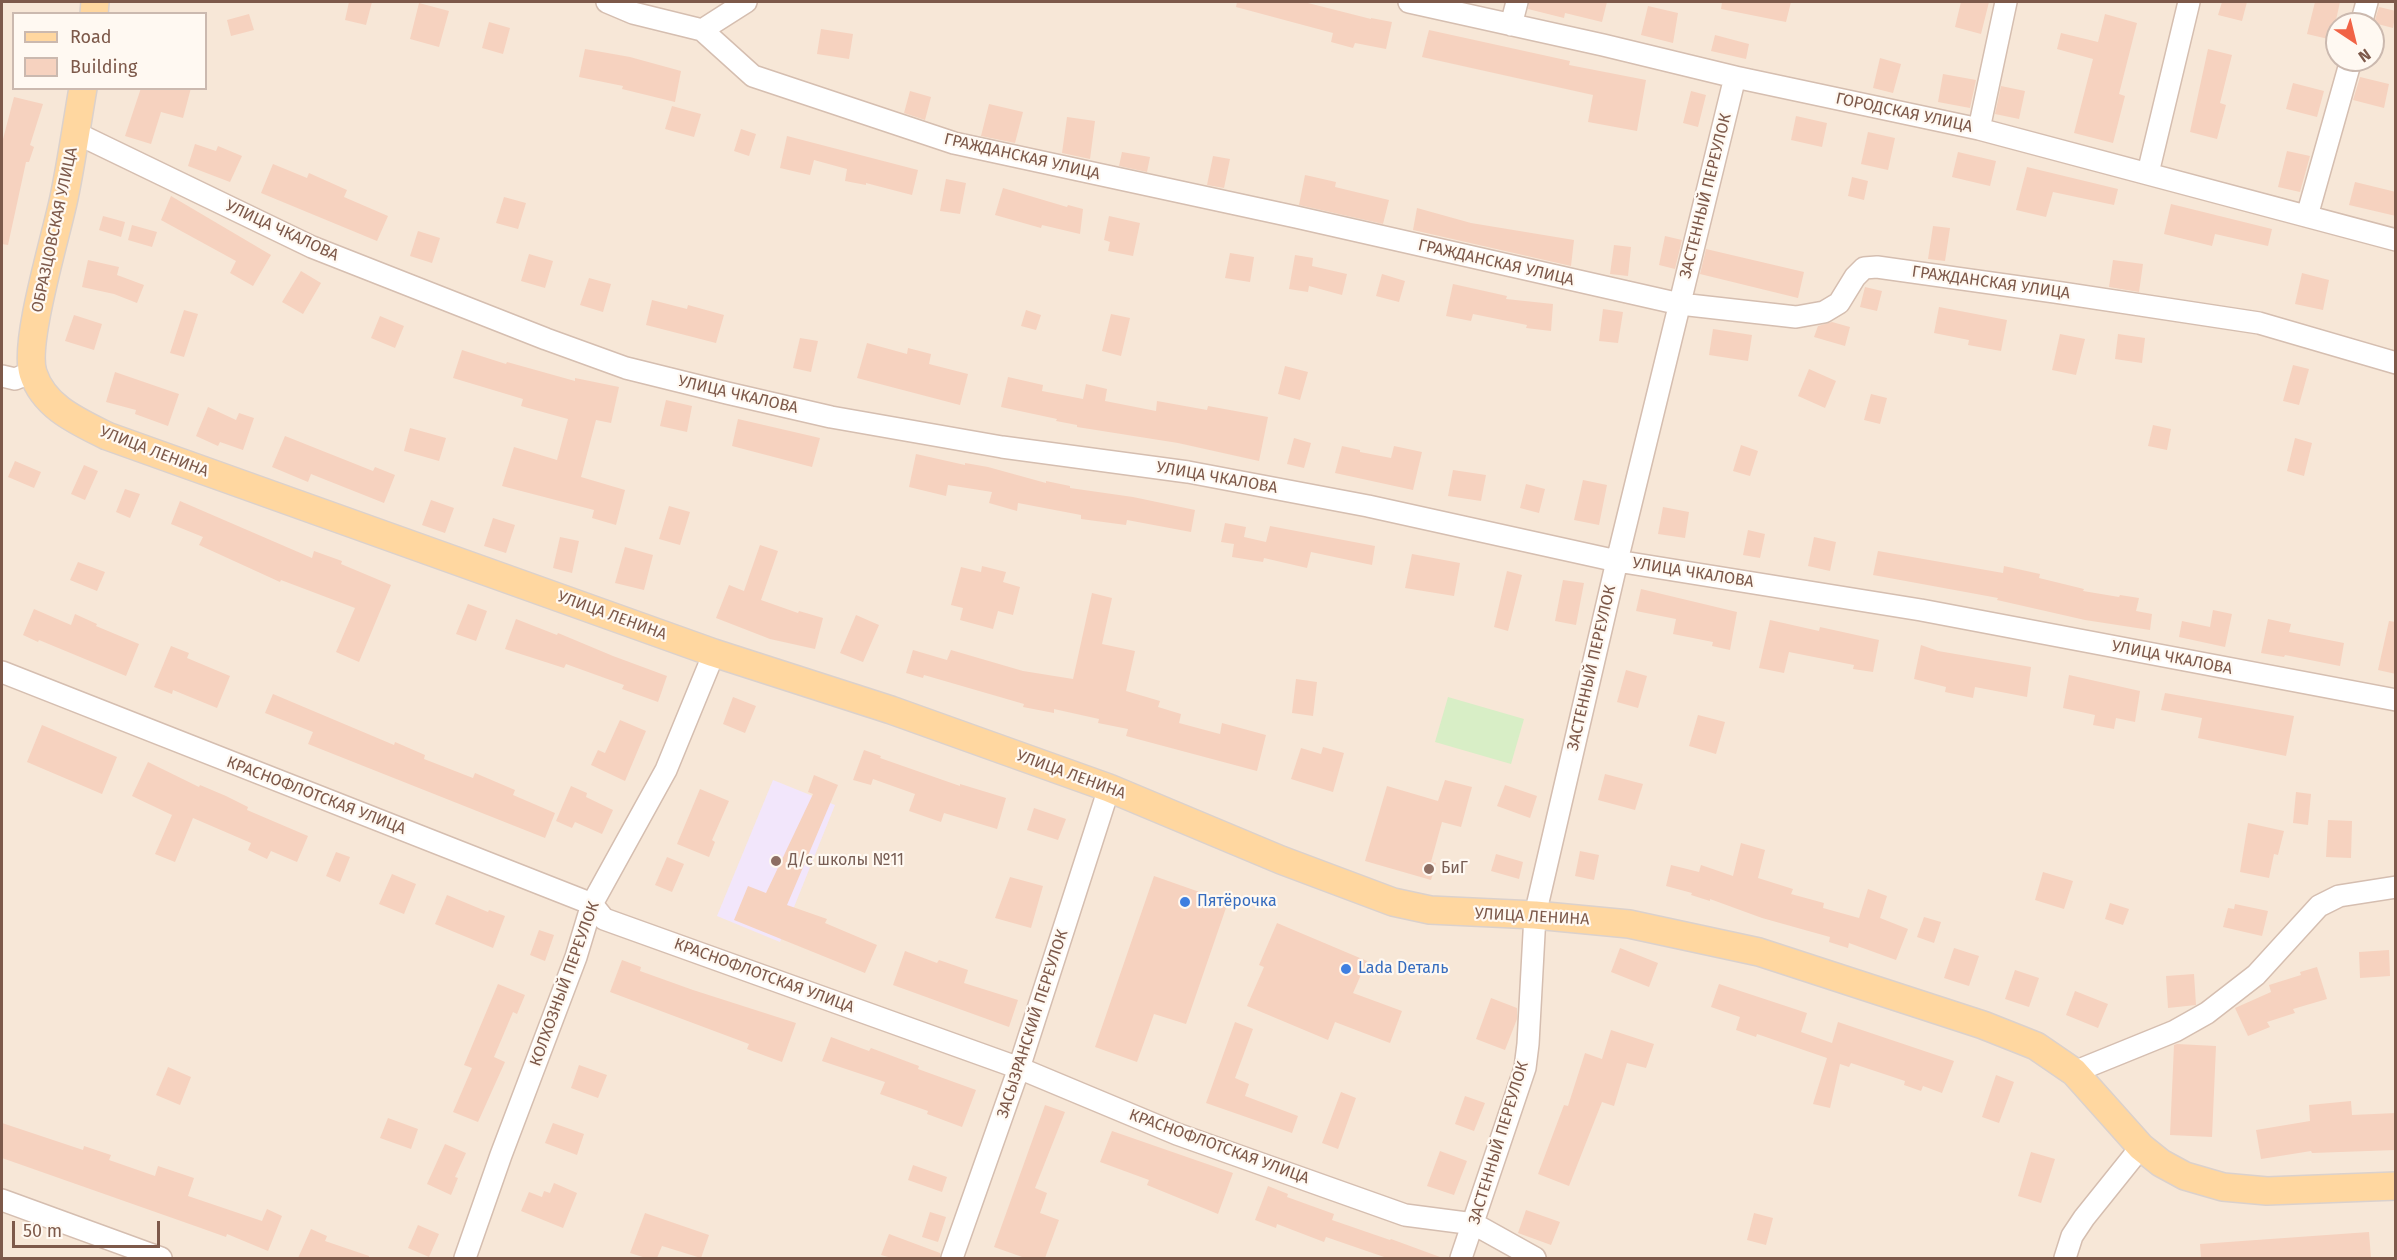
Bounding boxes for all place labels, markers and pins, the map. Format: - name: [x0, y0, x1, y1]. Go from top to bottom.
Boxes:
- place label: Д/с школы №11: [788, 851, 904, 871]
- marker: Д/с школы №11: [769, 854, 783, 868]
- place label: БиГ: [1441, 859, 1468, 879]
- marker: БиГ: [1422, 862, 1436, 876]
- place label: Пятёрочка: [1197, 892, 1277, 912]
- marker: Пятёрочка: [1178, 895, 1192, 909]
- place label: Lada Dеталь: [1358, 959, 1448, 979]
- marker: Lada Dеталь: [1339, 962, 1353, 976]

